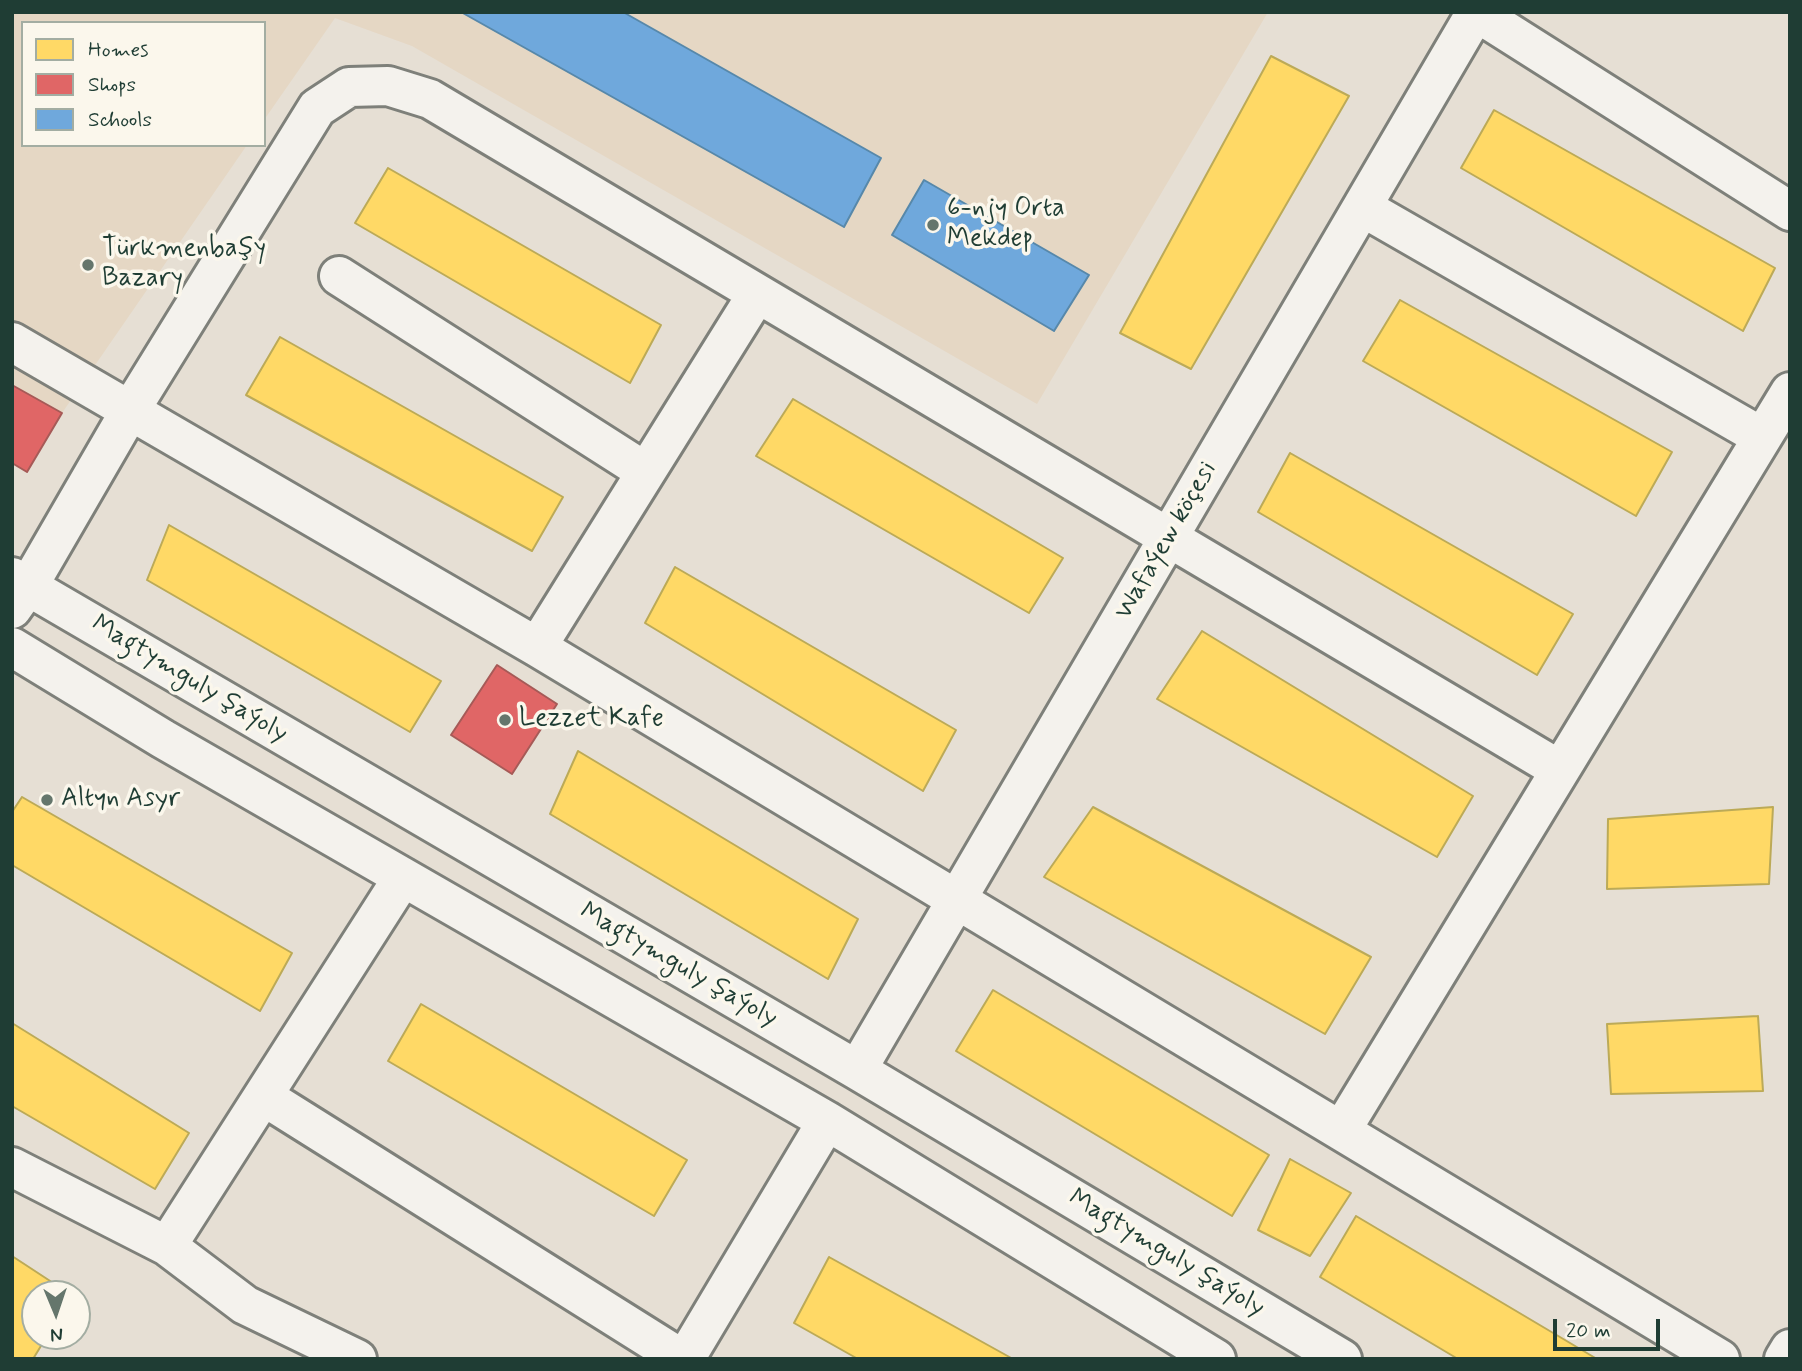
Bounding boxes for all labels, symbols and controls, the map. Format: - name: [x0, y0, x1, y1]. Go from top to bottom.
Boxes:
- legend: [21, 21, 266, 147]
- text: Homes: [88, 36, 148, 64]
- text: Shops: [88, 71, 136, 99]
- text: Schools: [88, 106, 152, 134]
- place label: 6-njy Orta Mekdep: [947, 194, 1065, 256]
- marker: 6-njy Orta Mekdep: [925, 217, 941, 233]
- place label: Türkmenbaşy Bazary: [102, 234, 266, 296]
- marker: Türkmenbaşy Bazary: [80, 257, 96, 273]
- street label: Wafaýew köçesi: [1109, 457, 1225, 625]
- street label: Magtymguly şaýoly: [85, 609, 293, 751]
- place label: Lezzet Kafe: [519, 704, 664, 736]
- marker: Lezzet Kafe: [497, 712, 513, 728]
- place label: Altyn Asyr: [61, 784, 180, 816]
- marker: Altyn Asyr: [39, 792, 55, 808]
- street label: Magtymguly şaýoly: [574, 897, 782, 1035]
- street label: Magtymguly şaýoly: [1062, 1183, 1270, 1325]
- north arrow: [21, 1280, 91, 1350]
- scale bar: [1557, 1304, 1664, 1348]
- text: 20 m: [1566, 1317, 1611, 1345]
- text: N: [50, 1322, 63, 1347]

